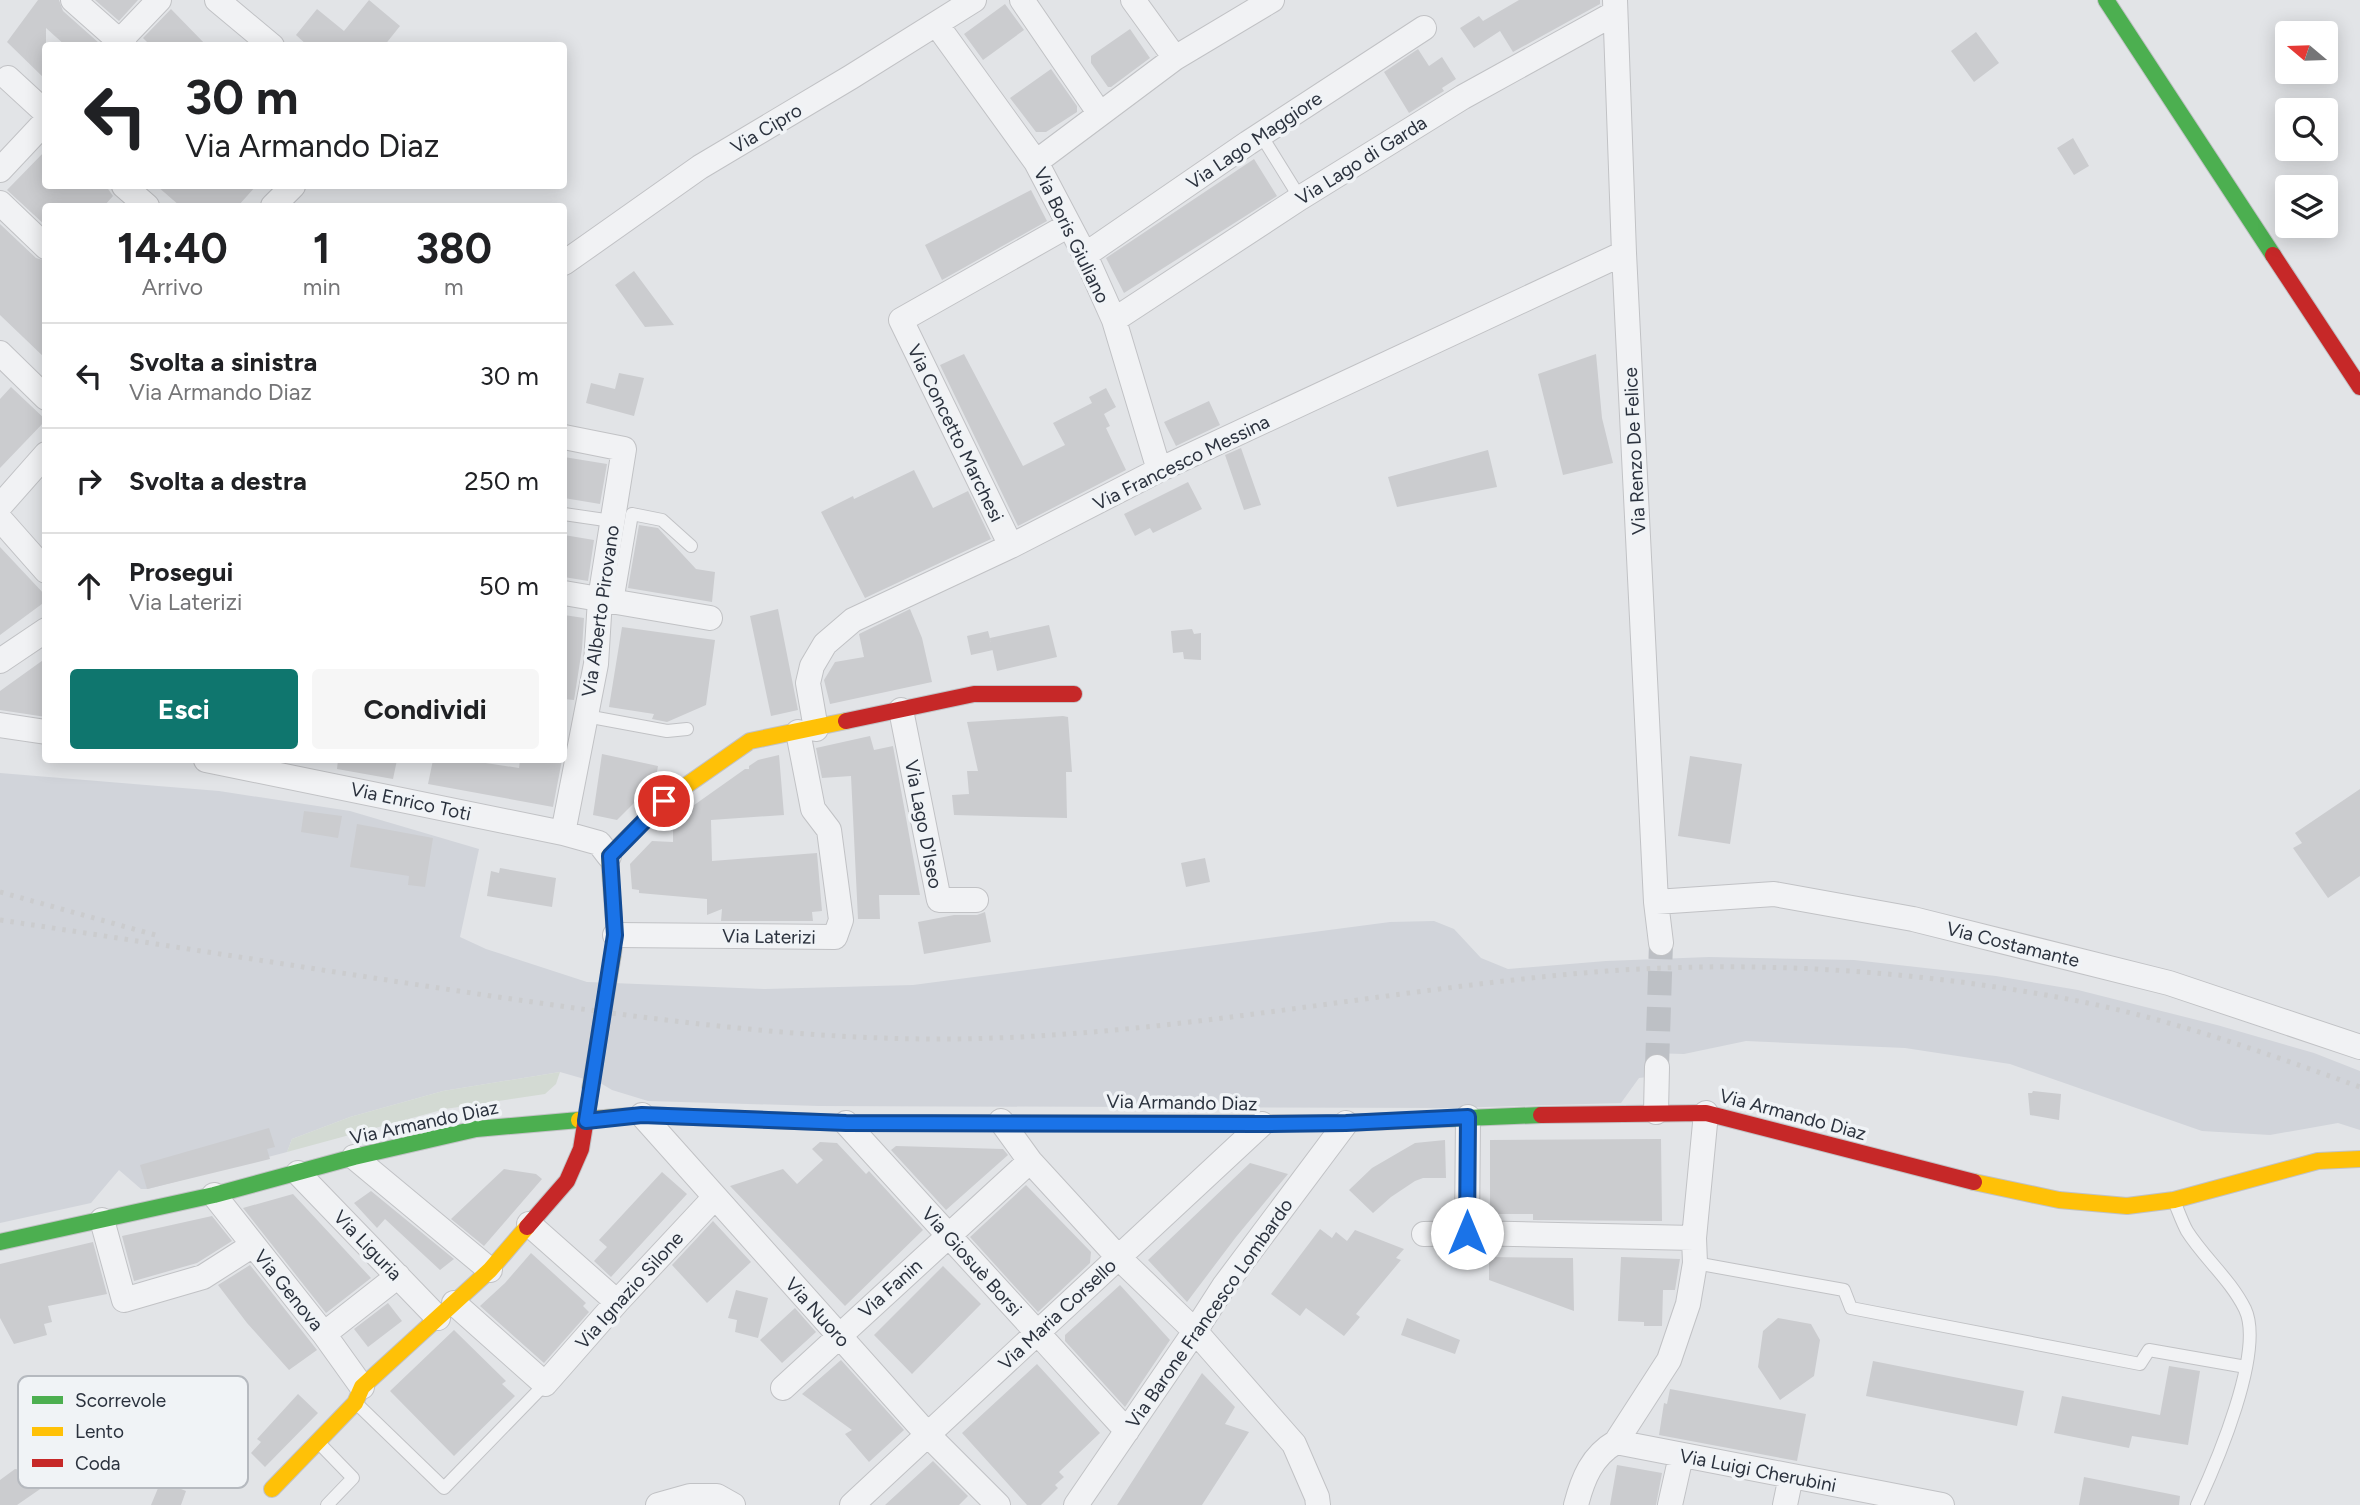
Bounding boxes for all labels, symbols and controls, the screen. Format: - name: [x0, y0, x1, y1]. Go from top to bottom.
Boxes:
- north arrow: [2275, 21, 2338, 84]
- map controls: [2275, 21, 2338, 238]
- text: 30 m: [185, 67, 298, 126]
- icon: left: [70, 70, 161, 161]
- street label: Via Lago Maggiore: [1182, 87, 1326, 194]
- street label: Via Cipro: [727, 98, 806, 159]
- button: search: [2275, 98, 2338, 161]
- street label: Via Lago di Garda: [1292, 111, 1431, 210]
- text: Via Armando Diaz: [185, 127, 439, 165]
- street label: Via Boris Giuliano: [1029, 164, 1114, 307]
- button: layers: [2275, 175, 2338, 238]
- text: 14:40: [117, 223, 228, 274]
- text: 1: [313, 223, 331, 274]
- text: 380: [416, 223, 492, 274]
- text: Arrivo: [142, 273, 203, 301]
- text: min: [303, 273, 341, 301]
- text: m: [444, 273, 464, 301]
- street label: Via Concetto Marchesi: [903, 341, 1009, 526]
- text: Svolta a sinistra: [129, 346, 317, 378]
- icon: left: [70, 357, 108, 395]
- text: 30 m: [480, 360, 539, 392]
- street label: Via Renzo De Felice: [1619, 367, 1650, 535]
- text: Via Armando Diaz: [129, 378, 312, 406]
- street label: Via Francesco Messina: [1089, 410, 1273, 515]
- icon: right: [70, 462, 108, 500]
- text: Svolta a destra: [129, 465, 307, 497]
- text: 250 m: [464, 465, 539, 497]
- street label: Via Alberto Pirovano: [577, 524, 624, 699]
- text: Prosegui: [129, 556, 233, 588]
- icon: ahead: [70, 567, 108, 605]
- text: 50 m: [479, 570, 539, 602]
- text: Via Laterizi: [129, 588, 242, 616]
- button: Esci: [70, 669, 298, 749]
- button: Condividi: [312, 669, 539, 749]
- street label: Via Lago D'Iseo: [900, 758, 947, 890]
- pin: [634, 771, 694, 831]
- street label: Via Enrico Toti: [349, 777, 473, 825]
- icon: arrive: [645, 782, 683, 820]
- street label: Via Costamante: [1944, 917, 2082, 972]
- street label: Via Laterizi: [722, 924, 816, 949]
- street label: Via Armando Diaz: [1717, 1084, 1869, 1145]
- street label: Via Armando Diaz: [1106, 1090, 1258, 1115]
- street label: Via Armando Diaz: [348, 1096, 500, 1149]
- street label: Via Barone Francesco Lombardo: [1121, 1194, 1298, 1433]
- position arrow: [1430, 1196, 1504, 1270]
- street label: Via Giosuè Borsi: [917, 1202, 1027, 1321]
- street label: Via Liguria: [329, 1206, 407, 1285]
- street label: Via Ignazio Silone: [571, 1227, 688, 1354]
- street label: Via Genova: [249, 1245, 328, 1335]
- street label: Via Fanin: [854, 1254, 927, 1323]
- street label: Via Maria Corsello: [994, 1254, 1121, 1375]
- street label: Via Nuoro: [780, 1273, 855, 1352]
- legend: [18, 1376, 248, 1488]
- text: Scorrevole: [75, 1389, 166, 1412]
- text: Lento: [75, 1420, 124, 1443]
- street label: Via Luigi Cherubini: [1677, 1444, 1838, 1497]
- text: Coda: [75, 1452, 121, 1475]

